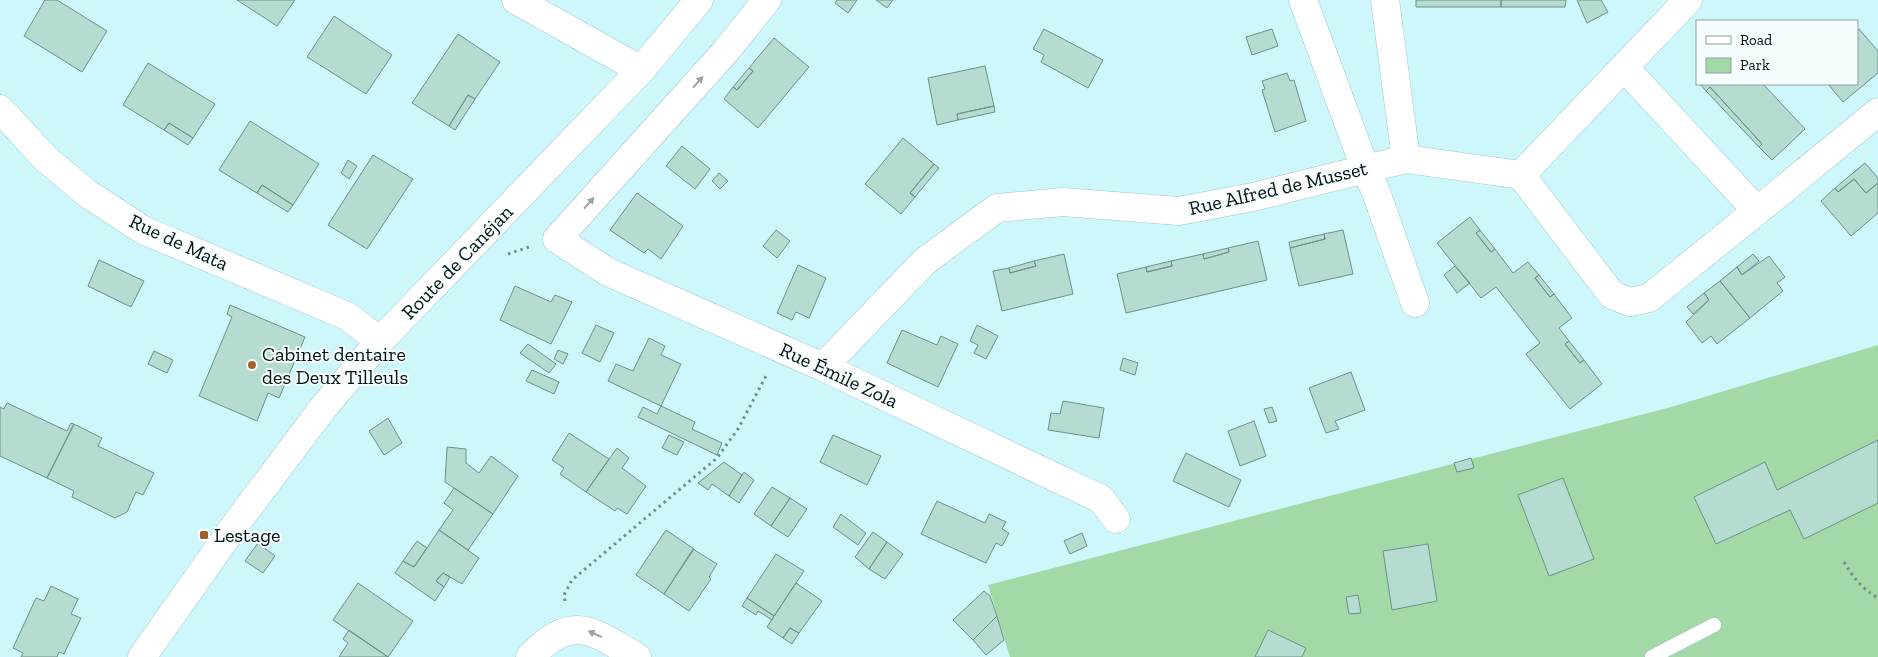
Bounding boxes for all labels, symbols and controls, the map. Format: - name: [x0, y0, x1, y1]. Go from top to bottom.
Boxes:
- legend: [1696, 20, 1858, 85]
- text: Road: [1740, 31, 1773, 49]
- text: Park: [1740, 56, 1770, 74]
- one-way arrow: [692, 76, 704, 88]
- street label: Rue Alfred de Musset: [1186, 156, 1370, 220]
- one-way arrow: [584, 196, 595, 209]
- street label: Route de Canéjan: [396, 200, 518, 324]
- street label: Rue de Mata: [126, 209, 233, 276]
- street label: Rue Émile Zola: [776, 337, 902, 413]
- place label: Cabinet dentaire des Deux Tilleuls: [262, 342, 408, 389]
- marker: Cabinet dentaire des Deux Tilleuls: [246, 359, 258, 371]
- place label: Lestage: [214, 523, 281, 547]
- marker: Lestage: [198, 529, 210, 541]
- one-way arrow: [588, 629, 602, 637]

